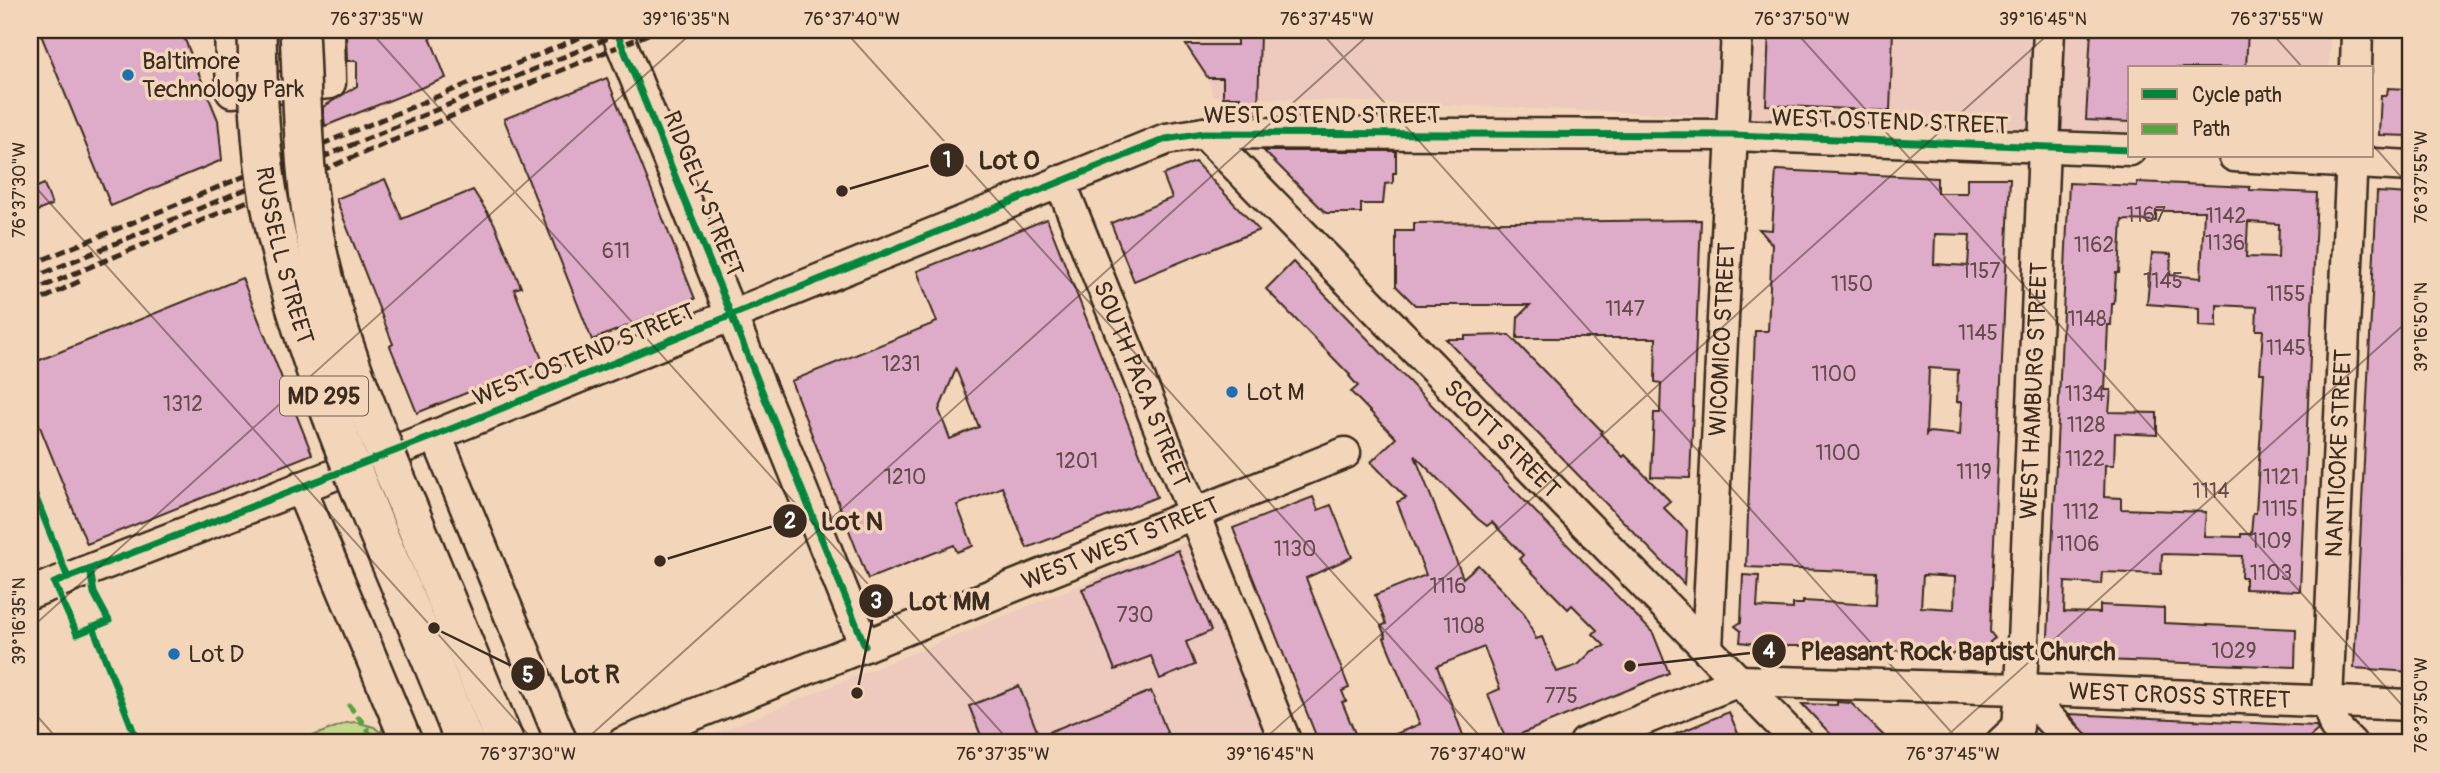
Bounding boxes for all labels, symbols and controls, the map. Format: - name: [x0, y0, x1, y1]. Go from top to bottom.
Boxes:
- text: 76°37'35"W: [330, 8, 424, 31]
- text: 39°16'35"N: [642, 8, 730, 31]
- text: 76°37'40"W: [804, 8, 900, 31]
- text: 76°37'45"W: [1280, 8, 1374, 31]
- text: 76°37'50"W: [1754, 8, 1850, 31]
- text: 39°16'45"N: [1999, 8, 2087, 31]
- text: 76°37'55"W: [2230, 8, 2324, 31]
- place label: Baltimore Technology Park: [142, 47, 304, 104]
- legend: [2128, 66, 2374, 158]
- marker: Baltimore Technology Park: [120, 67, 136, 83]
- text: Cycle path: [2192, 82, 2282, 109]
- street label: WEST OSTEND STREET: [1204, 101, 1440, 130]
- street label: WEST OSTEND STREET: [1771, 103, 2009, 141]
- street label: RIDGELY STREET: [657, 107, 749, 281]
- text: Path: [2192, 116, 2230, 143]
- text: 76°37'55"W: [2410, 130, 2433, 224]
- callout: Lot O: [929, 136, 1053, 183]
- text: 76°37'30"W: [8, 142, 31, 238]
- text: Lot O: [978, 145, 1040, 177]
- text: 1: [943, 147, 951, 174]
- street label: RUSSELL STREET: [250, 165, 320, 348]
- house number: 1167: [2126, 202, 2166, 229]
- house number: 1142: [2206, 203, 2246, 230]
- house number: 1136: [2205, 230, 2245, 257]
- house number: 1162: [2074, 232, 2114, 259]
- house number: 611: [602, 238, 630, 265]
- street label: WICOMICO STREET: [1703, 242, 1741, 437]
- house number: 1157: [1962, 258, 2000, 285]
- street label: WEST HAMBURG STREET: [2014, 261, 2054, 520]
- house number: 1145: [2143, 268, 2183, 295]
- house number: 1150: [1831, 271, 1873, 298]
- street label: SOUTH PACA STREET: [1087, 277, 1196, 492]
- house number: 1155: [2266, 281, 2306, 308]
- text: 39°16'50"N: [2410, 282, 2433, 372]
- house number: 1147: [1605, 296, 1645, 323]
- street label: WEST OSTEND STREET: [469, 297, 699, 413]
- house number: 1148: [2067, 306, 2107, 333]
- house number: 1145: [1958, 320, 1998, 347]
- house number: 1145: [2266, 335, 2306, 362]
- street label: NANTICOKE STREET: [2319, 348, 2358, 558]
- house number: 1231: [881, 351, 921, 378]
- house number: 1100: [1811, 361, 1857, 388]
- street label: SCOTT STREET: [1438, 373, 1566, 504]
- road number: MD 295: [280, 376, 368, 416]
- place label: Lot M: [1246, 378, 1305, 407]
- house number: 1134: [2065, 381, 2105, 408]
- marker: Lot M: [1224, 384, 1240, 400]
- house number: 1312: [163, 391, 203, 418]
- house number: 1128: [2067, 412, 2105, 439]
- house number: 1100: [1815, 440, 1861, 467]
- house number: 1122: [2065, 446, 2105, 473]
- house number: 1201: [1056, 448, 1098, 475]
- house number: 1119: [1956, 459, 1992, 486]
- house number: 1210: [884, 464, 926, 491]
- house number: 1121: [2263, 464, 2299, 491]
- house number: 1114: [2193, 478, 2229, 505]
- street label: WEST WEST STREET: [1017, 491, 1223, 596]
- house number: 1115: [2262, 496, 2298, 523]
- callout: Lot N: [772, 497, 898, 544]
- house number: 1112: [2063, 499, 2099, 526]
- text: Lot N: [821, 506, 883, 538]
- text: 2: [784, 508, 796, 535]
- house number: 1109: [2250, 528, 2292, 555]
- house number: 1106: [2057, 531, 2100, 558]
- house number: 1130: [1274, 536, 1316, 563]
- house number: 1103: [2250, 560, 2292, 587]
- house number: 1116: [1430, 573, 1466, 600]
- text: 39°16'35"N: [8, 577, 31, 665]
- callout: Lot MM: [858, 577, 1004, 624]
- text: Lot MM: [908, 586, 990, 618]
- text: 3: [870, 588, 882, 615]
- house number: 730: [1116, 602, 1154, 629]
- house number: 1108: [1443, 613, 1485, 640]
- callout: Pleasant Rock Baptist Church: [1752, 628, 2130, 675]
- text: Pleasant Rock Baptist Church: [1800, 636, 2116, 668]
- text: 4: [1763, 638, 1776, 665]
- house number: 1029: [2211, 638, 2257, 665]
- place label: Lot D: [188, 640, 244, 669]
- marker: Lot D: [166, 646, 182, 662]
- callout: Lot R: [511, 651, 634, 698]
- text: 76°37'50"W: [2410, 657, 2433, 753]
- text: Lot R: [560, 659, 620, 691]
- text: 5: [522, 662, 534, 689]
- street label: WEST CROSS STREET: [2068, 676, 2291, 715]
- house number: 775: [1544, 683, 1578, 710]
- text: 76°37'30"W: [480, 743, 576, 766]
- text: 76°37'35"W: [956, 743, 1050, 766]
- text: 39°16'45"N: [1226, 743, 1314, 766]
- text: 76°37'40"W: [1430, 743, 1526, 766]
- text: 76°37'45"W: [1906, 743, 2000, 766]

